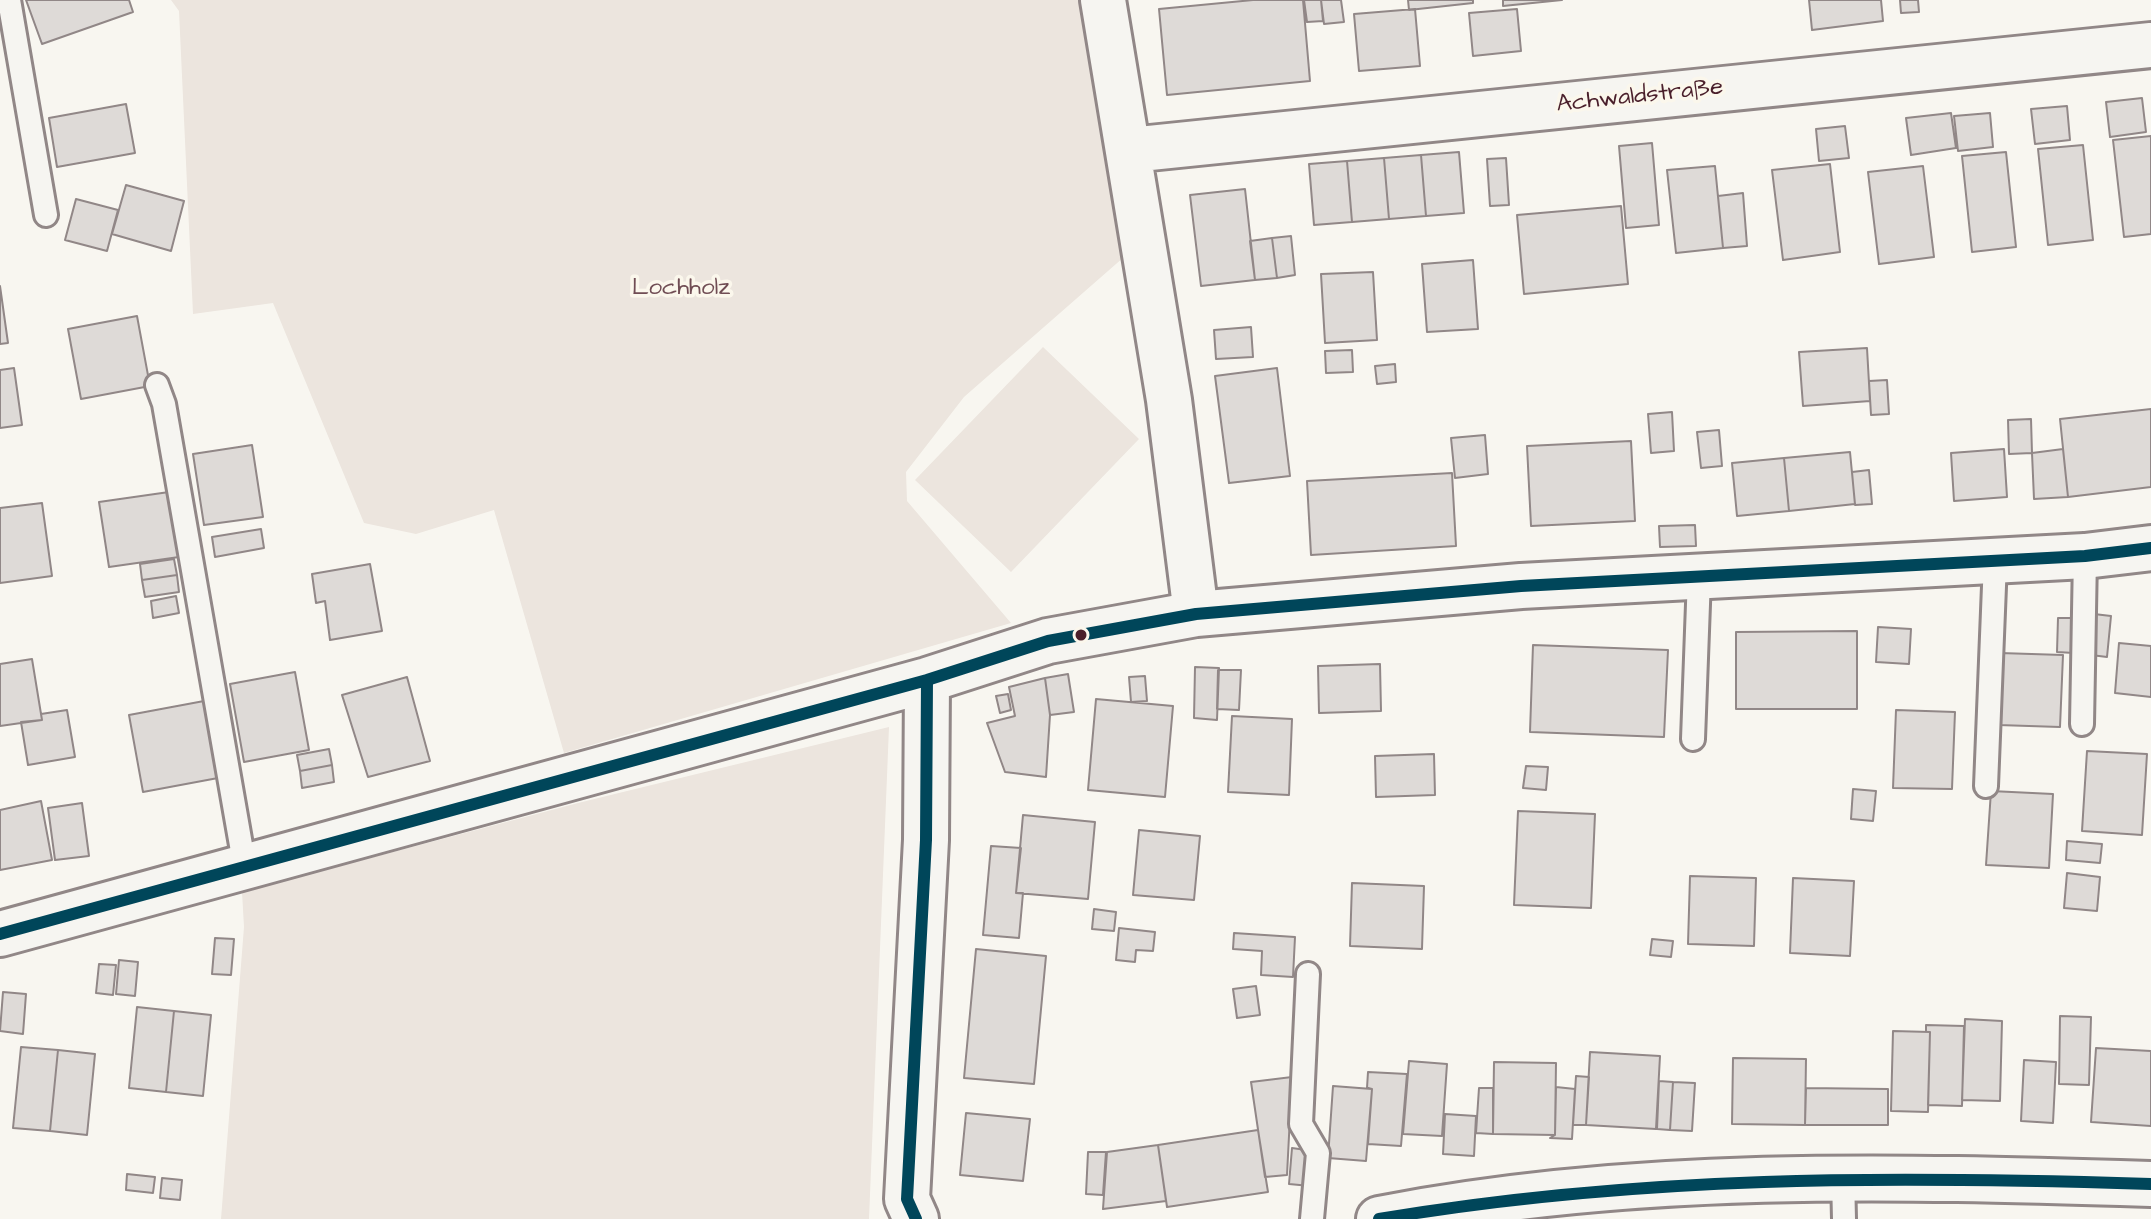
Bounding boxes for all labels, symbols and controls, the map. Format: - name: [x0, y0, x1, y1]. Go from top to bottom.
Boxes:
- street label: Achwaldstraße: [1555, 74, 1725, 120]
- park label: Lochholz: [632, 275, 730, 303]
- unlabelled marker: [1073, 627, 1089, 643]

